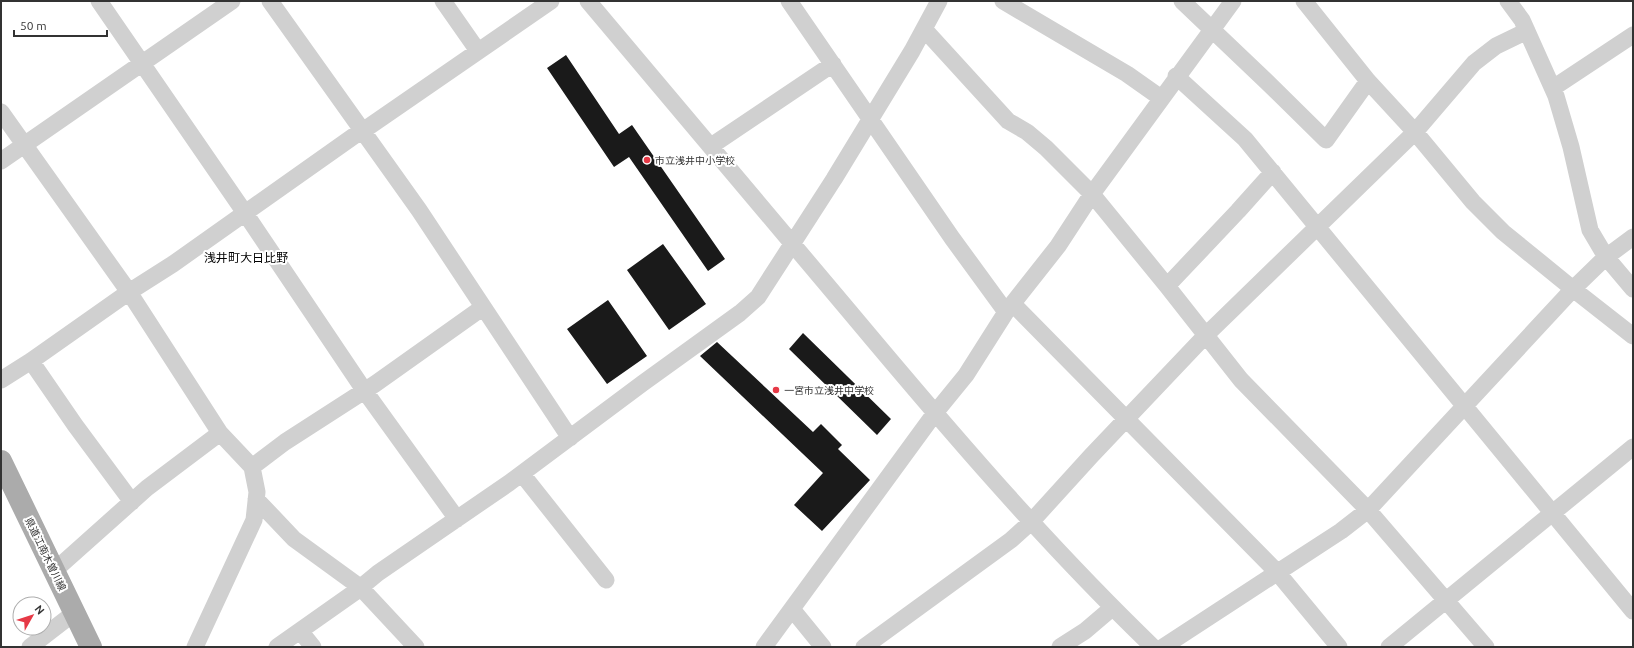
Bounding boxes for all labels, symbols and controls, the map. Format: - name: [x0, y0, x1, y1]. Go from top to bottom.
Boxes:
- scale bar: [14, 12, 107, 38]
- text: 50 m: [20, 19, 47, 32]
- marker: 市立浅井中小学校: [642, 155, 652, 165]
- place label: 市立浅井中小学校: [655, 155, 735, 166]
- district label: 浅井町大日比野: [204, 251, 288, 264]
- marker: 一宮市立浅井中学校: [771, 385, 781, 395]
- place label: 一宮市立浅井中学校: [784, 385, 874, 396]
- street label: 県道江南木曽川線: [23, 516, 68, 593]
- north arrow: [12, 596, 52, 636]
- text: N: [33, 603, 47, 617]

